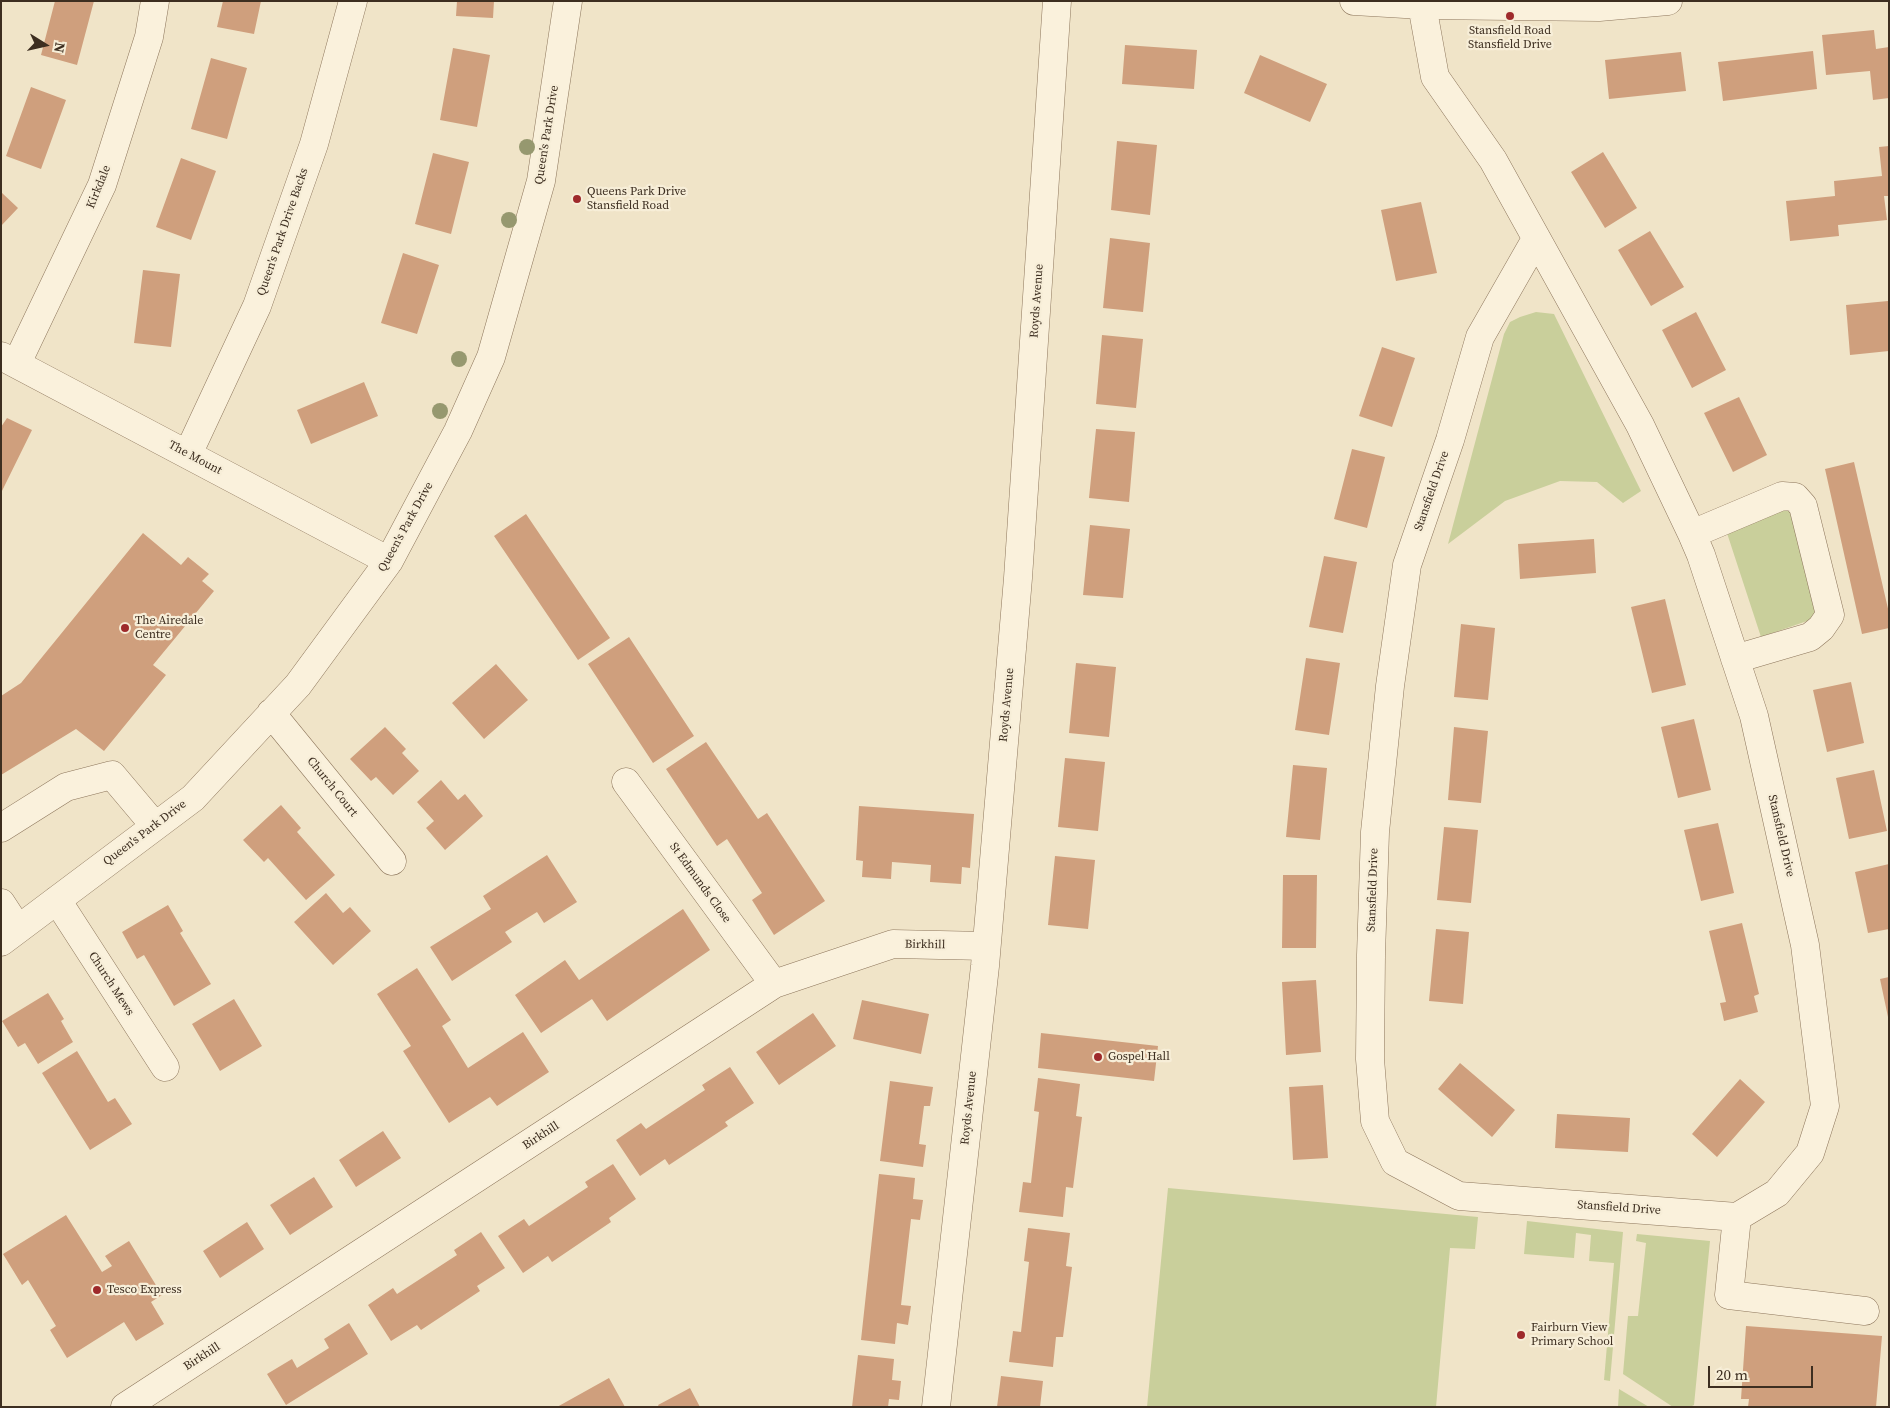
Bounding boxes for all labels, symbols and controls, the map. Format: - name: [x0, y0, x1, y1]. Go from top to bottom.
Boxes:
- marker: Stansfield Road Stansfield Drive: [1504, 10, 1516, 22]
- north arrow: [20, 20, 70, 70]
- place label: Stansfield Road Stansfield Drive: [1468, 24, 1552, 52]
- text: N: [49, 41, 71, 54]
- street label: Queen's Park Drive: [532, 84, 562, 186]
- street label: Kirkdale: [84, 163, 114, 211]
- street label: Queen's Park Drive Backs: [254, 166, 312, 298]
- place label: Queens Park Drive Stansfield Road: [587, 185, 686, 213]
- marker: Queens Park Drive Stansfield Road: [571, 193, 583, 205]
- street label: Royds Avenue: [1027, 263, 1047, 339]
- street label: The Mount: [166, 438, 224, 478]
- street label: Stansfield Drive: [1412, 449, 1452, 533]
- street label: Queen's Park Drive: [375, 480, 437, 574]
- place label: The Airedale Centre: [135, 614, 203, 642]
- marker: The Airedale Centre: [119, 622, 131, 634]
- street label: Royds Avenue: [997, 667, 1017, 743]
- street label: Church Court: [304, 754, 360, 820]
- street label: Stansfield Drive: [1765, 794, 1797, 878]
- street label: Queen's Park Drive: [101, 797, 189, 869]
- street label: St Edmunds Close: [666, 840, 734, 926]
- street label: Stansfield Drive: [1364, 848, 1382, 932]
- street label: Birkhill: [905, 937, 945, 953]
- street label: Church Mews: [85, 949, 137, 1019]
- place label: Gospel Hall: [1108, 1050, 1170, 1064]
- marker: Gospel Hall: [1092, 1051, 1104, 1063]
- street label: Royds Avenue: [958, 1070, 980, 1146]
- street label: Birkhill: [520, 1119, 562, 1153]
- street label: Stansfield Drive: [1577, 1198, 1661, 1218]
- place label: Tesco Express: [107, 1283, 182, 1297]
- marker: Tesco Express: [91, 1284, 103, 1296]
- place label: Fairburn View Primary School: [1531, 1321, 1613, 1349]
- marker: Fairburn View Primary School: [1515, 1329, 1527, 1341]
- street label: Birkhill: [181, 1340, 223, 1374]
- scale bar: [1710, 1356, 1815, 1388]
- text: 20 m: [1716, 1364, 1748, 1385]

